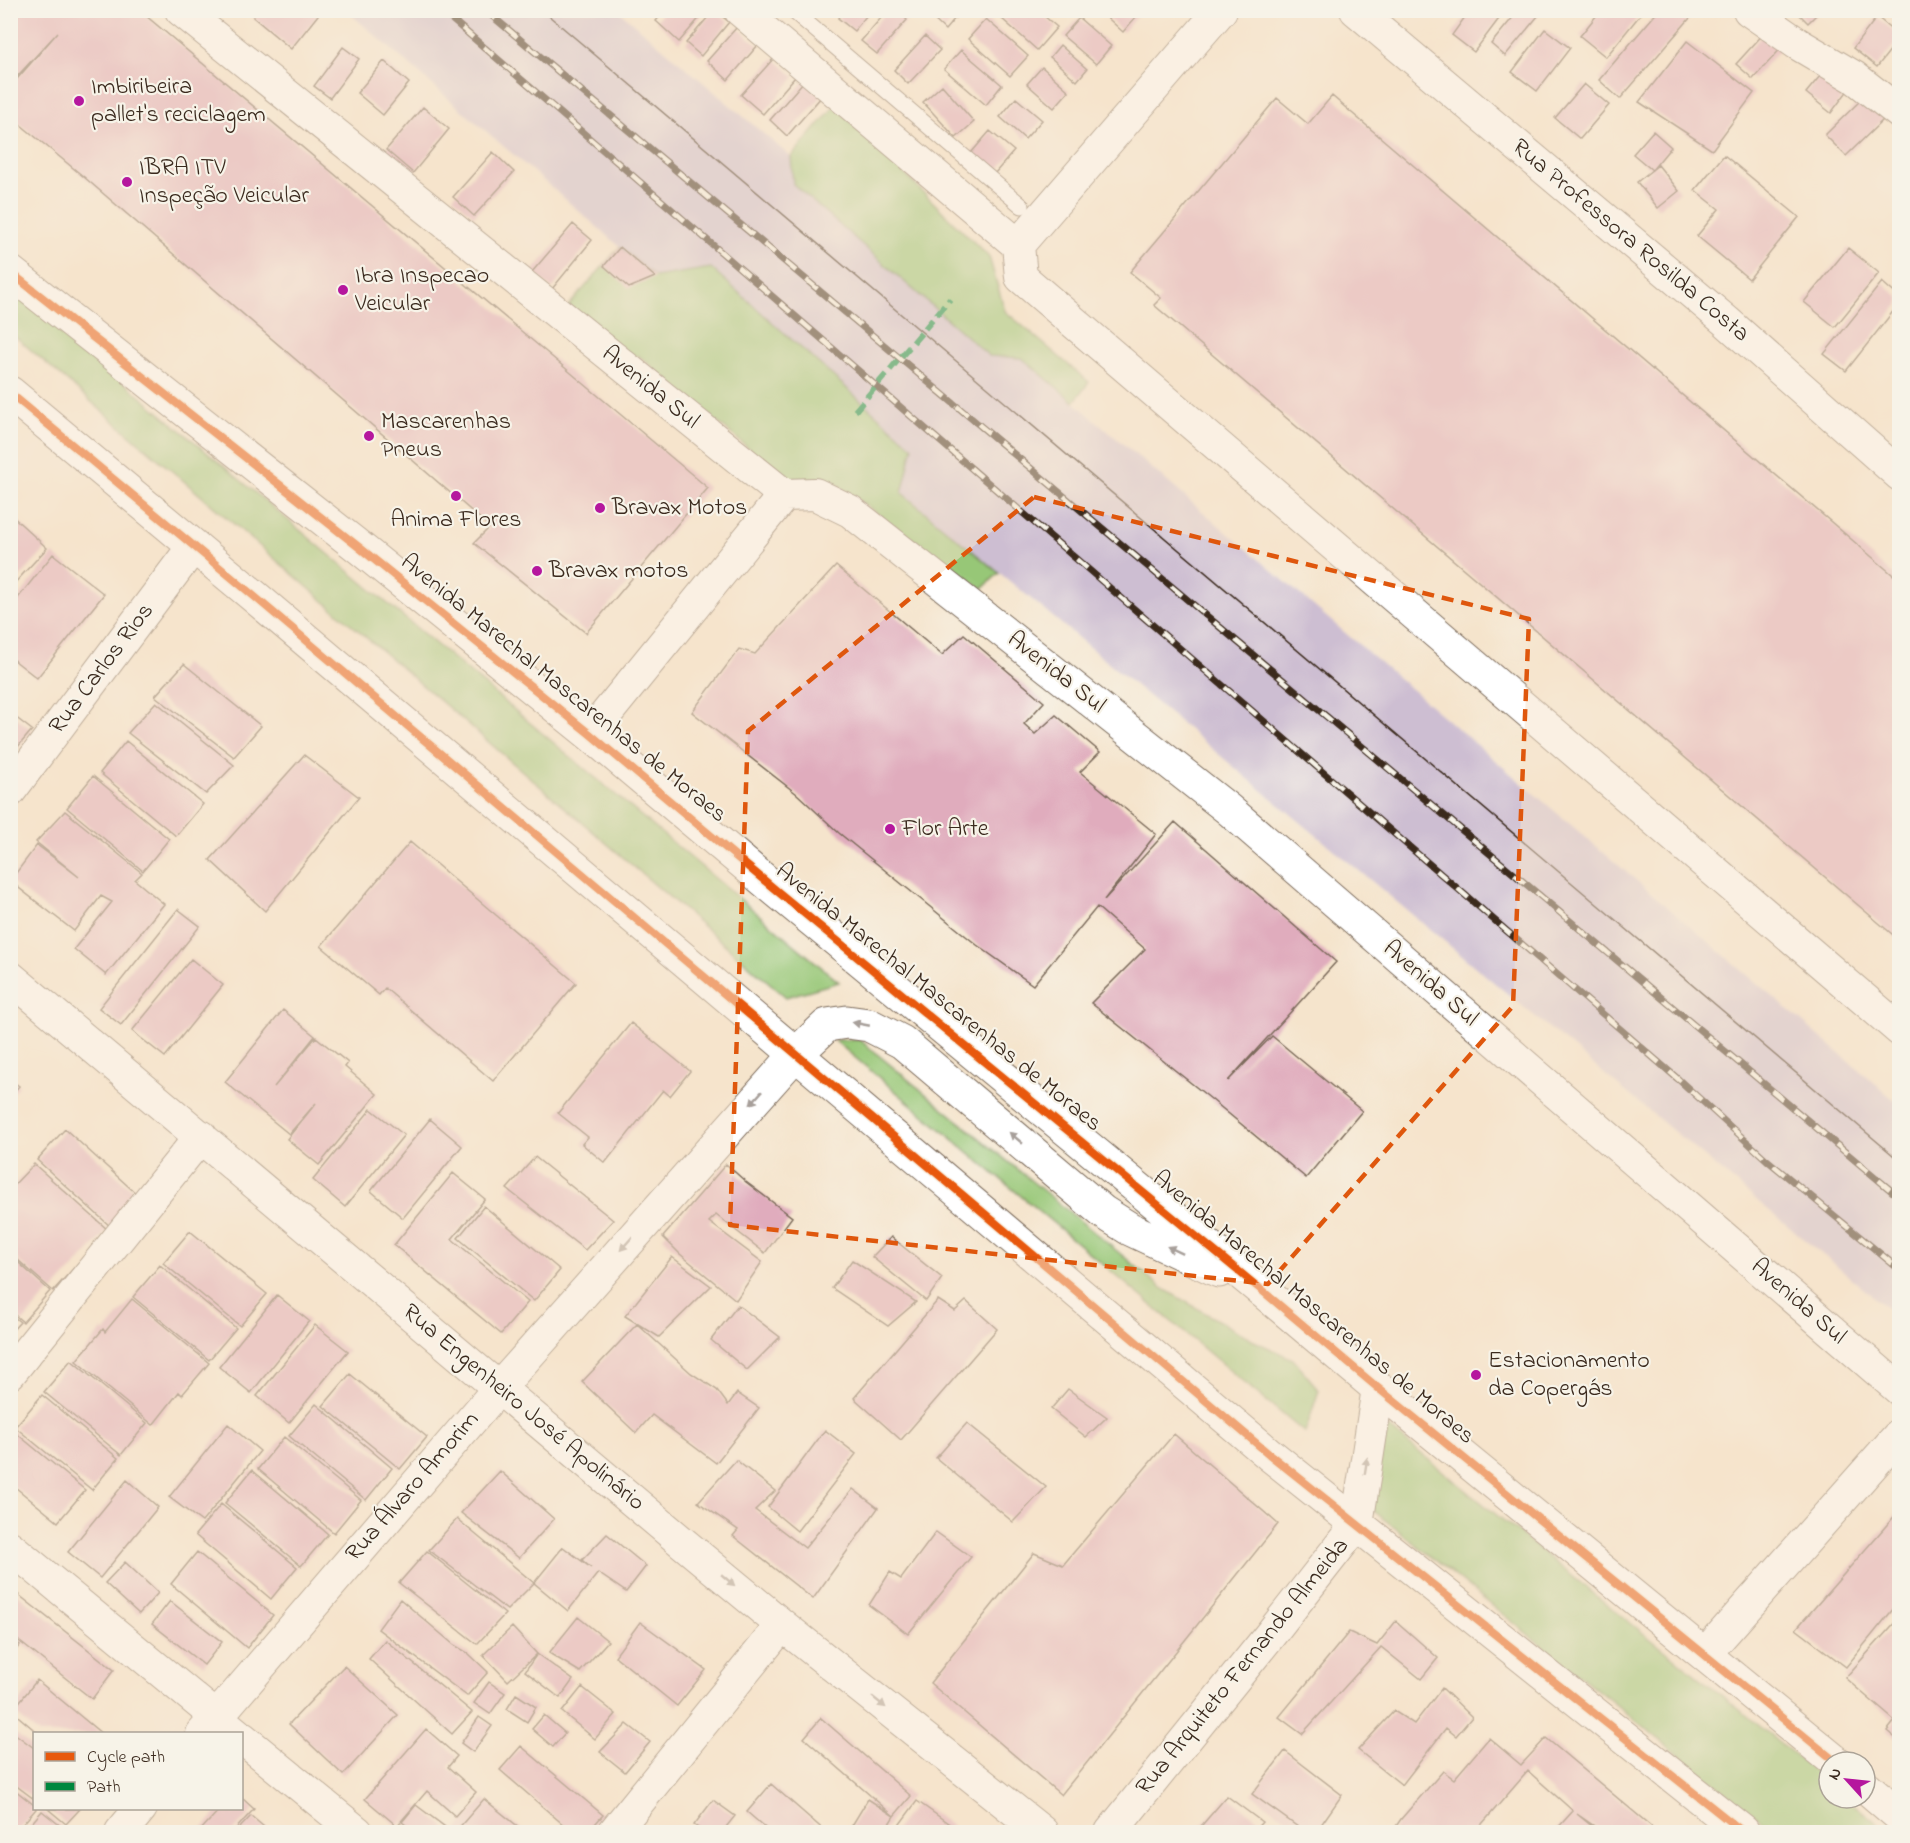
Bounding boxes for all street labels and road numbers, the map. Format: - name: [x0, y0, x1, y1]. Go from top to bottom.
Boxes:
- street label: Rua Professora Rosilda Costa: [1503, 131, 1757, 351]
- street label: Avenida Sul: [593, 338, 707, 438]
- street label: Avenida Marechal Mascarenhas de Moraes: [392, 546, 734, 832]
- street label: Rua Carlos Rios: [41, 596, 163, 742]
- street label: Avenida Sul: [999, 623, 1113, 723]
- street label: Avenida Marechal Mascarenhas de Moraes: [767, 855, 1109, 1141]
- street label: Avenida Sul: [1374, 932, 1486, 1036]
- street label: Avenida Marechal Mascarenhas de Moraes: [1144, 1162, 1482, 1454]
- street label: Avenida Sul: [1742, 1250, 1854, 1354]
- street label: Rua Engenheiro José Apolinário: [394, 1296, 652, 1520]
- street label: Rua Álvaro Amorim: [338, 1404, 488, 1570]
- street label: Rua Arquiteto Fernando Almeida: [1128, 1531, 1358, 1803]

